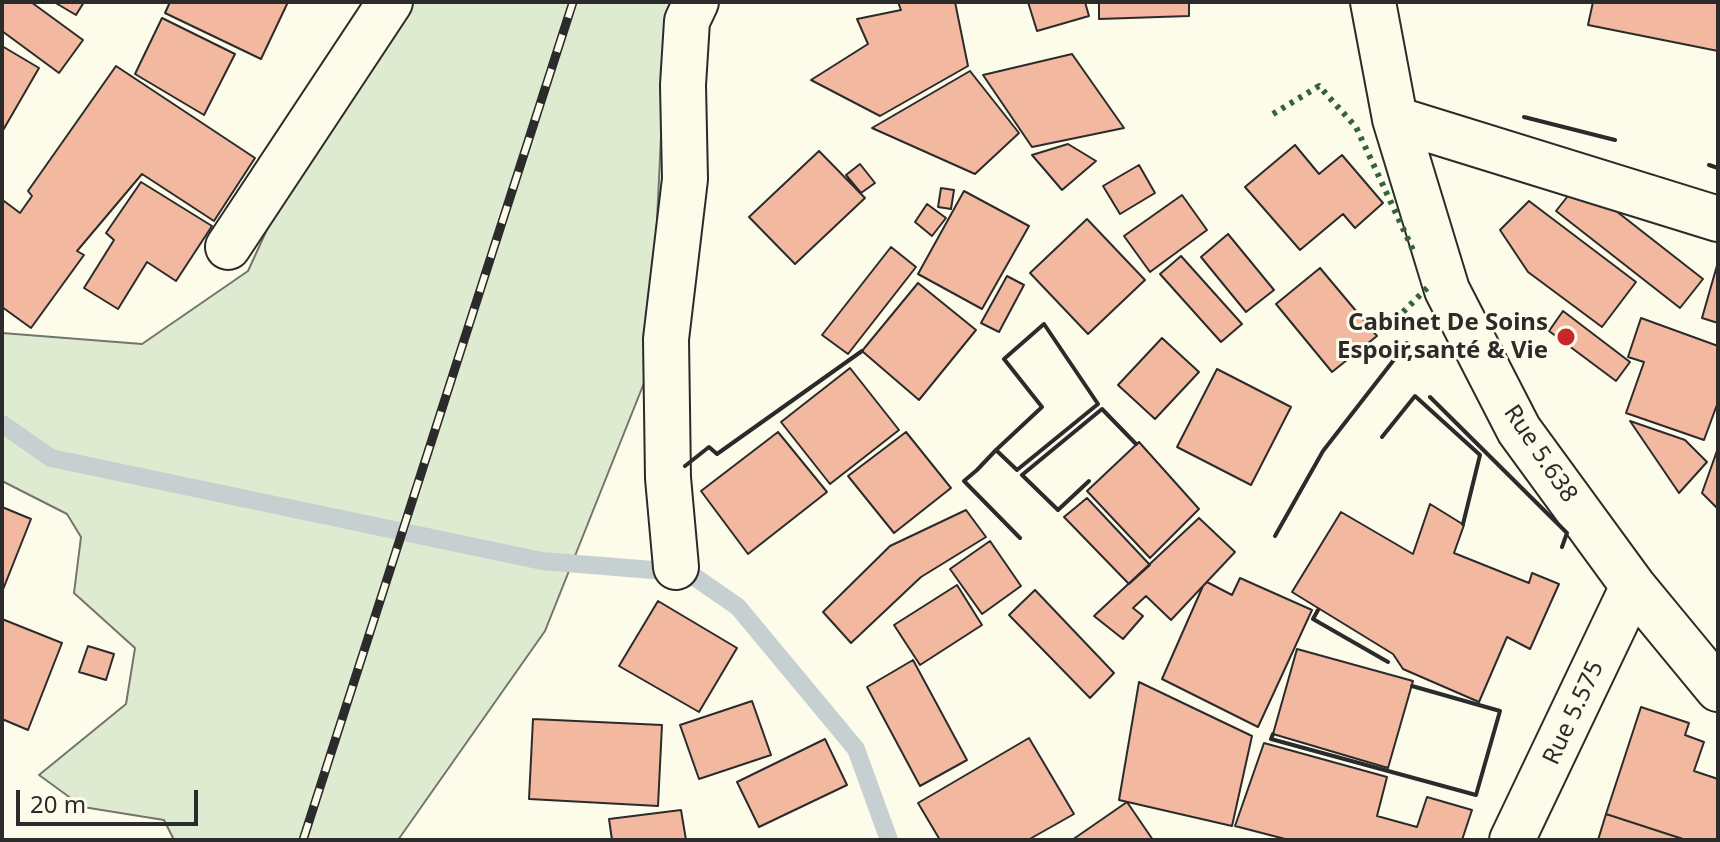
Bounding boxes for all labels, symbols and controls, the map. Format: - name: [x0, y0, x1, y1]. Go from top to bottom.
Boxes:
- place label: Cabinet De Soins Espoir,santé & Vie: [1337, 309, 1548, 365]
- marker: Cabinet De Soins Espoir,santé & Vie: [1555, 326, 1577, 348]
- street label: Rue 5.638: [1497, 400, 1583, 508]
- street label: Rue 5.575: [1538, 657, 1610, 769]
- scale bar: [20, 774, 202, 824]
- text: 20 m: [30, 787, 86, 820]

